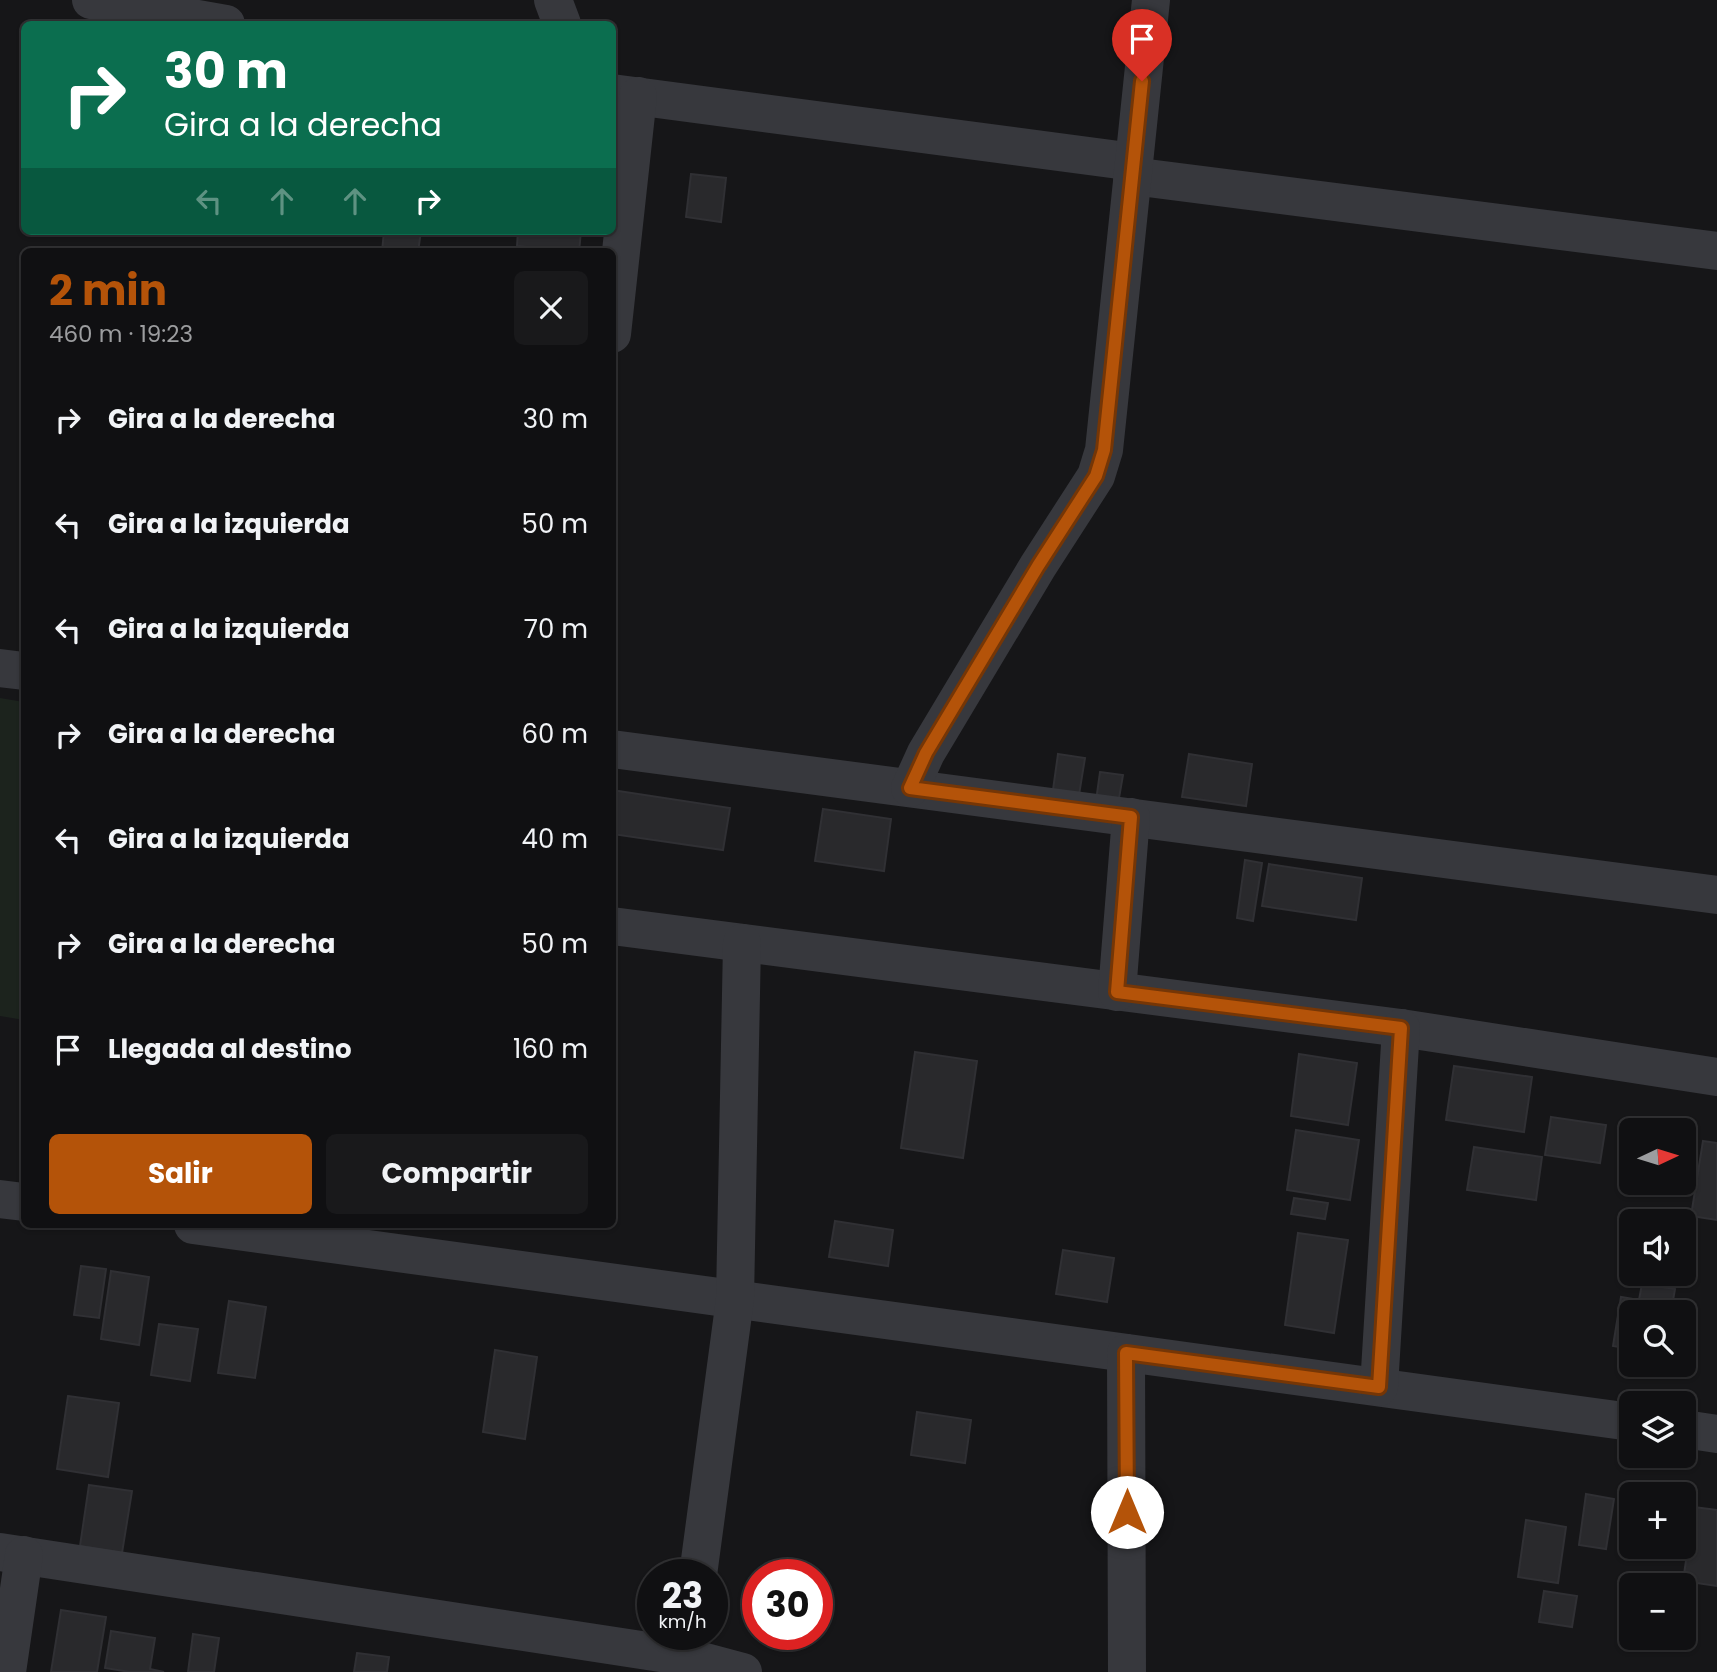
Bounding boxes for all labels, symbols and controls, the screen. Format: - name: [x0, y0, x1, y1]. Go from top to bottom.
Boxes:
- pin: [1112, 9, 1172, 81]
- icon: arrive: [1123, 20, 1161, 58]
- text: 30 m: [164, 37, 288, 105]
- icon: right: [49, 49, 140, 140]
- text: Gira a la derecha: [164, 102, 442, 147]
- icon: left: [190, 182, 228, 220]
- icon: ahead: [263, 182, 301, 220]
- icon: ahead: [336, 182, 374, 220]
- icon: right: [409, 182, 447, 220]
- text: 2 min: [49, 261, 167, 320]
- button: close: [514, 271, 588, 345]
- text: 460 m · 19:23: [49, 318, 193, 350]
- icon: right: [49, 401, 87, 439]
- text: Gira a la derecha: [108, 401, 336, 437]
- text: 30 m: [523, 401, 588, 437]
- icon: left: [49, 506, 87, 544]
- text: Gira a la izquierda: [108, 506, 350, 542]
- text: 50 m: [522, 506, 588, 542]
- icon: left: [49, 611, 87, 649]
- text: Gira a la izquierda: [108, 611, 350, 647]
- text: 70 m: [524, 611, 588, 647]
- icon: right: [49, 716, 87, 754]
- text: Gira a la derecha: [108, 716, 336, 752]
- text: 60 m: [521, 716, 588, 752]
- icon: left: [49, 821, 87, 859]
- text: Gira a la izquierda: [108, 821, 350, 857]
- text: 40 m: [522, 821, 588, 857]
- icon: right: [49, 926, 87, 964]
- text: Gira a la derecha: [108, 926, 336, 962]
- text: 50 m: [522, 926, 588, 962]
- icon: arrive: [49, 1031, 87, 1069]
- text: Llegada al destino: [108, 1031, 352, 1067]
- text: 160 m: [513, 1031, 588, 1067]
- north arrow: [1619, 1118, 1696, 1195]
- map controls: [1619, 1118, 1696, 1650]
- button: Salir: [49, 1134, 312, 1214]
- button: Compartir: [326, 1134, 588, 1214]
- button: sound: [1619, 1209, 1696, 1286]
- button: search: [1619, 1300, 1696, 1377]
- button: layers: [1619, 1391, 1696, 1468]
- position arrow: [1090, 1475, 1164, 1549]
- button: +: [1619, 1482, 1696, 1559]
- speed limit sign: 30: [742, 1559, 833, 1650]
- text: 23: [662, 1571, 703, 1620]
- button: −: [1619, 1573, 1696, 1650]
- text: km/h: [659, 1609, 706, 1634]

